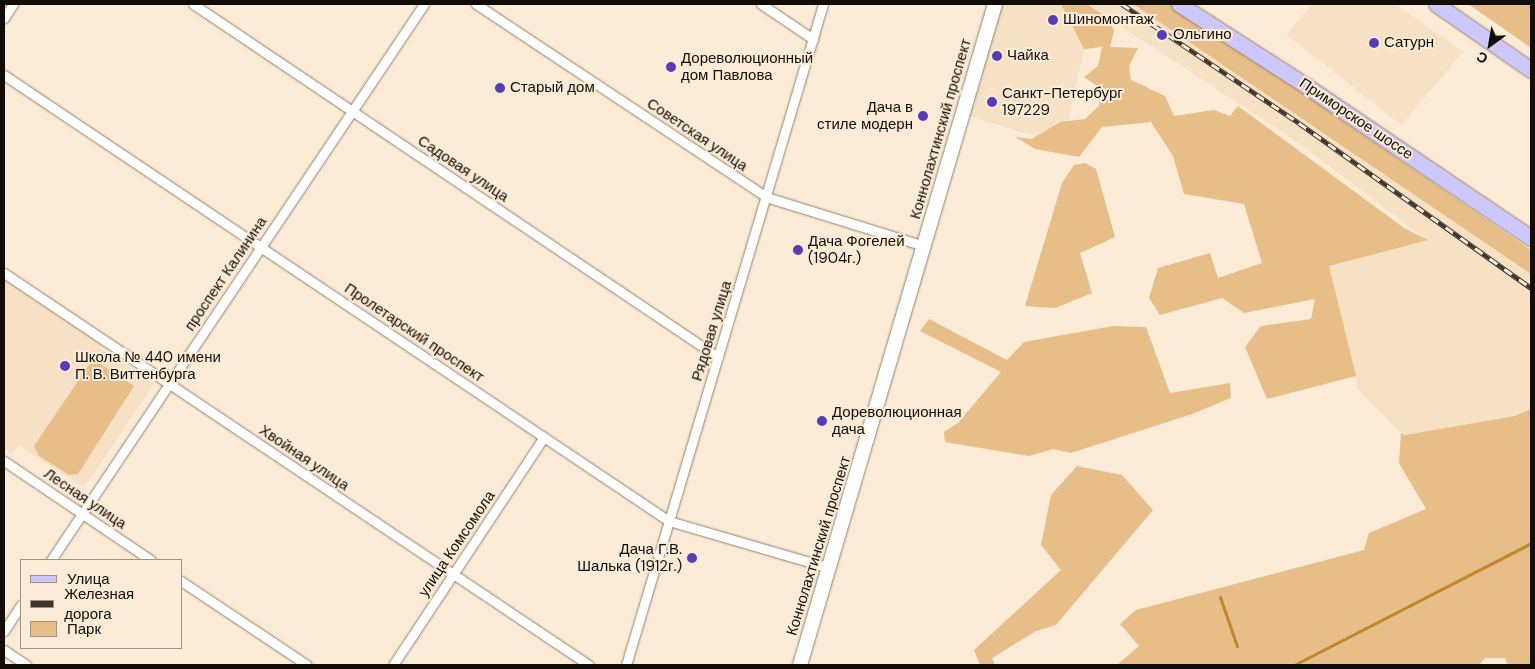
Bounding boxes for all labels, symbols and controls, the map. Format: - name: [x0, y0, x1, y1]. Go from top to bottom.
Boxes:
- place label: Шиномонтаж: [1063, 11, 1154, 29]
- marker: Шиномонтаж: [1047, 14, 1059, 26]
- north arrow: [1465, 20, 1515, 70]
- place label: Ольгино: [1173, 26, 1232, 44]
- marker: Ольгино: [1155, 28, 1169, 42]
- place label: Сатурн: [1384, 34, 1434, 52]
- street label: Коннолахтинский проспект: [907, 37, 975, 221]
- marker: Сатурн: [1368, 37, 1380, 49]
- place label: Чайка: [1007, 47, 1049, 65]
- text: С: [1473, 47, 1491, 68]
- place label: Дореволюционный дом Павлова: [681, 49, 813, 84]
- marker: Чайка: [991, 50, 1003, 62]
- marker: Дореволюционный дом Павлова: [665, 61, 677, 73]
- street label: Приморское шоссе: [1296, 74, 1416, 164]
- place label: Старый дом: [510, 79, 595, 97]
- marker: Старый дом: [494, 82, 506, 94]
- place label: Санкт-Петербург 197229: [1002, 84, 1123, 119]
- street label: Советская улица: [643, 95, 751, 175]
- marker: Санкт-Петербург 197229: [986, 96, 998, 108]
- place label: Дача в стиле модерн: [817, 98, 913, 133]
- marker: Дача в стиле модерн: [917, 110, 929, 122]
- street label: Садовая улица: [414, 132, 512, 206]
- street label: проспект Калинина: [181, 213, 271, 335]
- place label: Дача Фогелей (1904г.): [808, 232, 905, 267]
- marker: Дача Фогелей (1904г.): [792, 244, 804, 256]
- street label: Рядовая улица: [688, 279, 736, 383]
- street label: Пролетарский проспект: [341, 280, 487, 386]
- place label: Школа № 440 имени П. В. Виттенбурга: [75, 348, 221, 383]
- marker: Школа № 440 имени П. В. Виттенбурга: [59, 360, 71, 372]
- place label: Дореволюционная дача: [832, 403, 962, 438]
- marker: Дореволюционная дача: [816, 415, 828, 427]
- street label: Хвойная улица: [256, 421, 352, 495]
- street label: Коннолахтинский проспект: [783, 454, 855, 638]
- street label: Лесная улица: [40, 465, 130, 533]
- street label: улица Комсомола: [415, 488, 499, 600]
- place label: Дача Г.В. Шалька (1912г.): [577, 540, 682, 575]
- marker: Дача Г.В. Шалька (1912г.): [686, 552, 698, 564]
- legend: [20, 559, 182, 649]
- text: Улица: [67, 569, 110, 589]
- text: Железная дорога: [64, 584, 134, 624]
- text: Парк: [67, 619, 101, 639]

